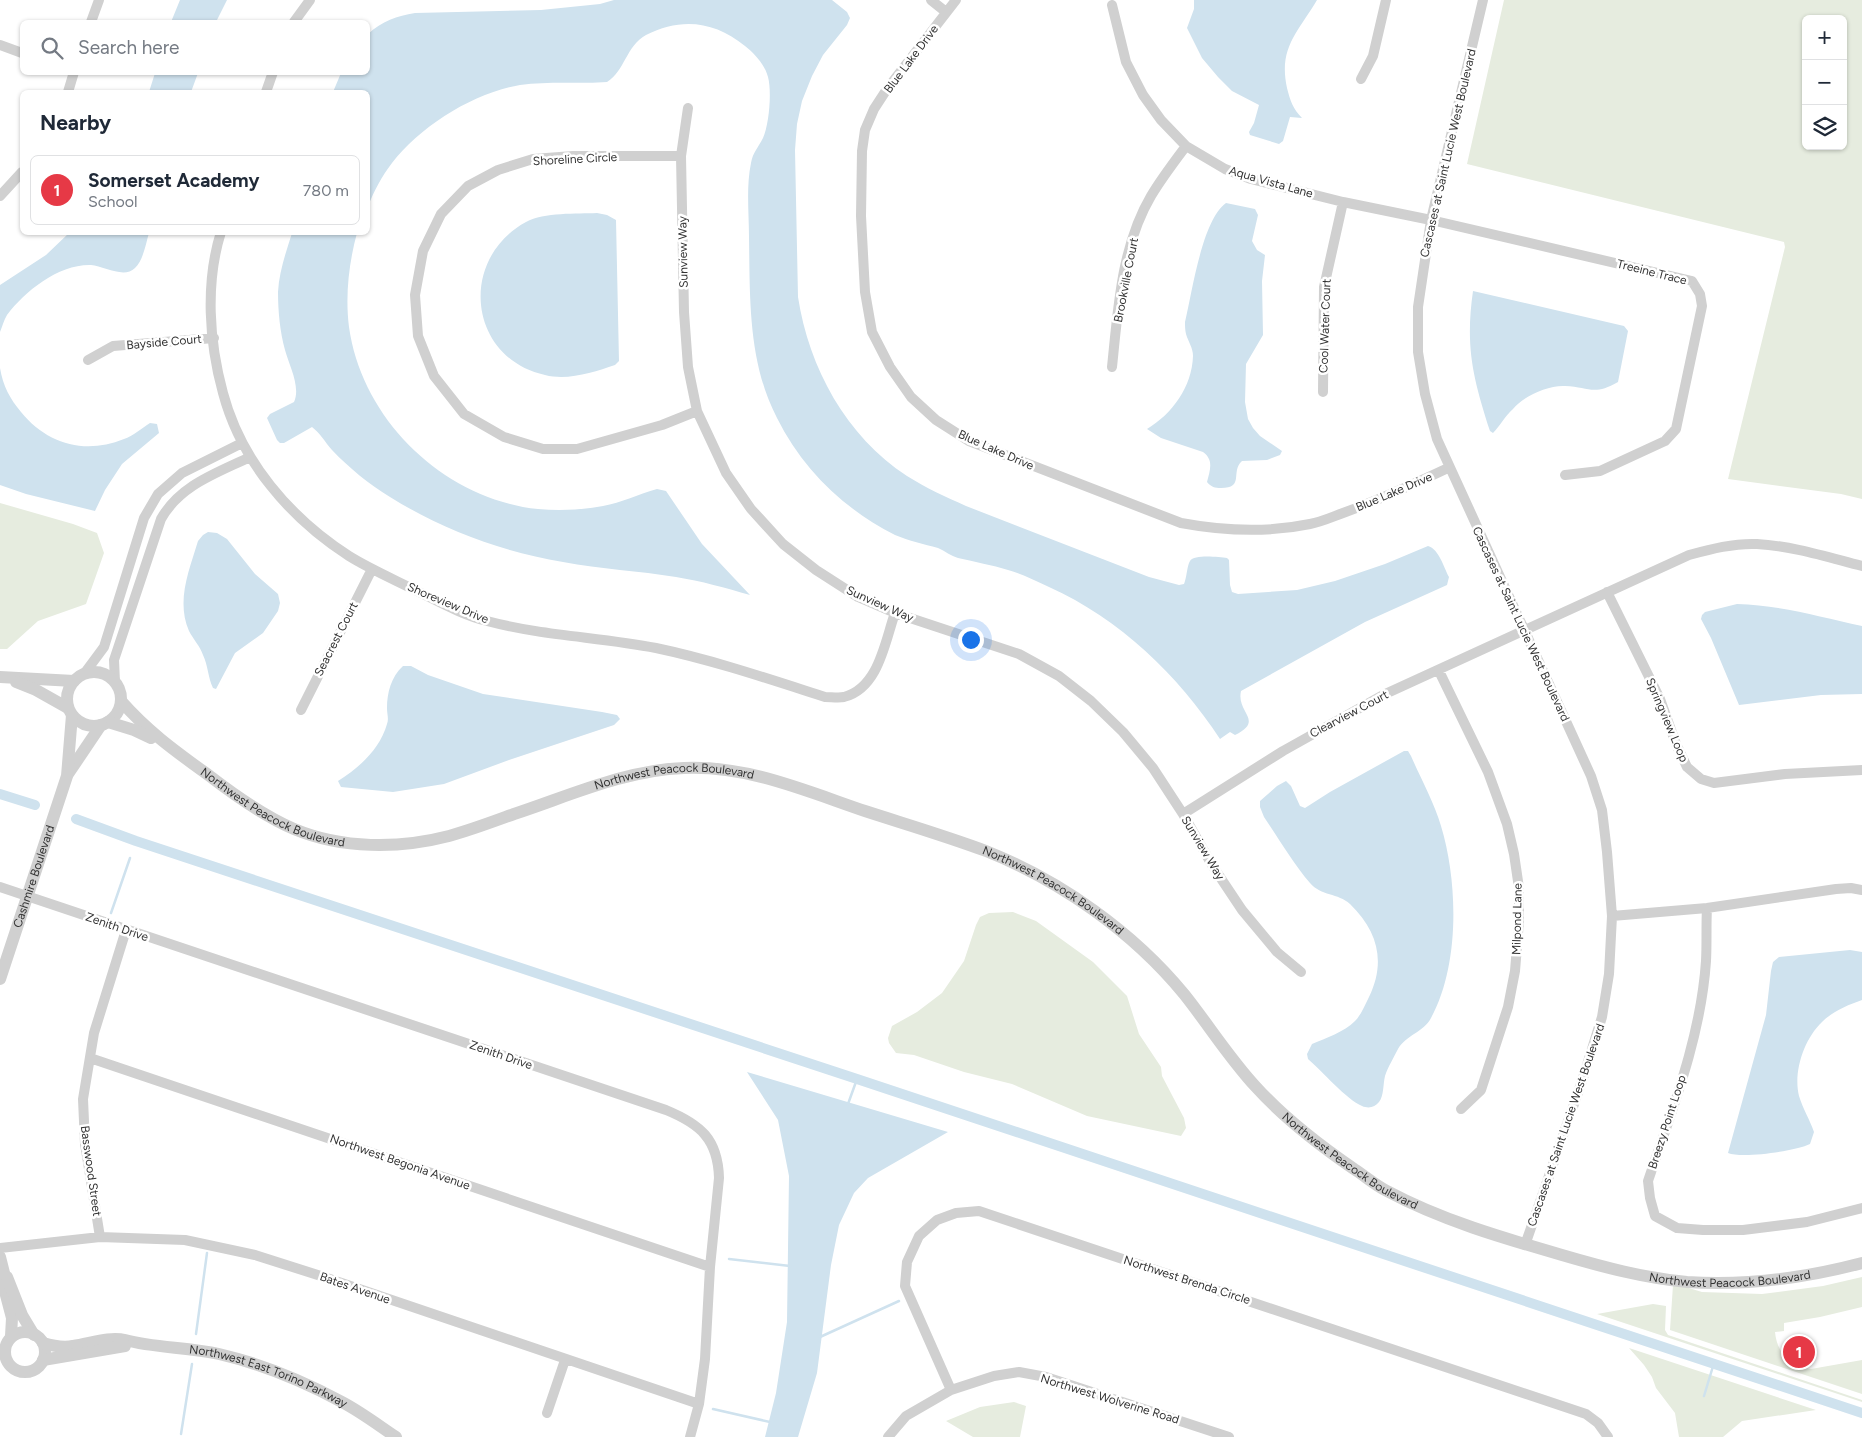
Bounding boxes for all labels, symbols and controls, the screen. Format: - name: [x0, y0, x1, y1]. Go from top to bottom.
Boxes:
- map controls: [1802, 15, 1847, 150]
- button: +: [1802, 15, 1847, 60]
- search box: [20, 20, 370, 75]
- street label: Blue Lake Drive: [881, 22, 941, 96]
- icon: search: [38, 34, 66, 62]
- text: Search here: [78, 36, 180, 59]
- street label: Cascases at Saint Lucie West Boulevard: [1417, 47, 1479, 259]
- button: −: [1802, 60, 1847, 105]
- button: layers: [1802, 105, 1847, 150]
- text: Nearby: [40, 110, 111, 135]
- street label: Shoreline Circle: [532, 150, 618, 168]
- street label: Aqua Vista Lane: [1227, 163, 1315, 201]
- text: Somerset Academy: [88, 169, 259, 192]
- text: 1: [54, 181, 60, 200]
- text: 780 m: [303, 181, 349, 200]
- text: School: [88, 192, 138, 211]
- street label: Sunview Way: [675, 215, 691, 288]
- street label: Brookville Court: [1111, 236, 1141, 323]
- street label: Treeine Trace: [1616, 257, 1689, 288]
- street label: Cool Water Court: [1316, 278, 1334, 373]
- street label: Bayside Court: [126, 332, 203, 352]
- street label: Blue Lake Drive: [956, 427, 1036, 473]
- street label: Blue Lake Drive: [1354, 469, 1435, 514]
- street label: Cascases at Saint Lucie West Boulevard: [1470, 524, 1572, 724]
- street label: Shoreview Drive: [405, 580, 491, 627]
- street label: Sunview Way: [844, 583, 916, 625]
- street label: Seacrest Court: [311, 599, 361, 678]
- your location: [958, 627, 984, 653]
- street label: Springview Loop: [1643, 676, 1691, 764]
- street label: Clearview Court: [1307, 687, 1391, 741]
- street label: Northwest Peacock Boulevard: [592, 761, 756, 793]
- street label: Northwest Peacock Boulevard: [198, 765, 346, 850]
- street label: Sunview Way: [1178, 814, 1228, 883]
- street label: Cashmire Boulevard: [10, 823, 57, 929]
- street label: Northwest Peacock Boulevard: [980, 843, 1126, 937]
- street label: Milpond Lane: [1509, 882, 1525, 955]
- street label: Zenith Drive: [84, 910, 151, 944]
- street label: Cascases at Saint Lucie West Boulevard: [1525, 1022, 1607, 1228]
- street label: Zenith Drive: [468, 1038, 535, 1072]
- street label: Breezy Point Loop: [1645, 1073, 1689, 1171]
- street label: Northwest Peacock Boulevard: [1279, 1110, 1420, 1212]
- street label: Basswood Street: [78, 1125, 104, 1218]
- street label: Northwest Begonia Avenue: [328, 1131, 472, 1193]
- street label: Northwest Brenda Circle: [1122, 1253, 1252, 1307]
- street label: Northwest Peacock Boulevard: [1648, 1268, 1812, 1290]
- street label: Bates Avenue: [318, 1269, 393, 1307]
- pin: 1: [1783, 1333, 1815, 1371]
- street label: Northwest East Torino Parkway: [188, 1342, 350, 1411]
- street label: Northwest Wolverine Road: [1039, 1371, 1181, 1427]

